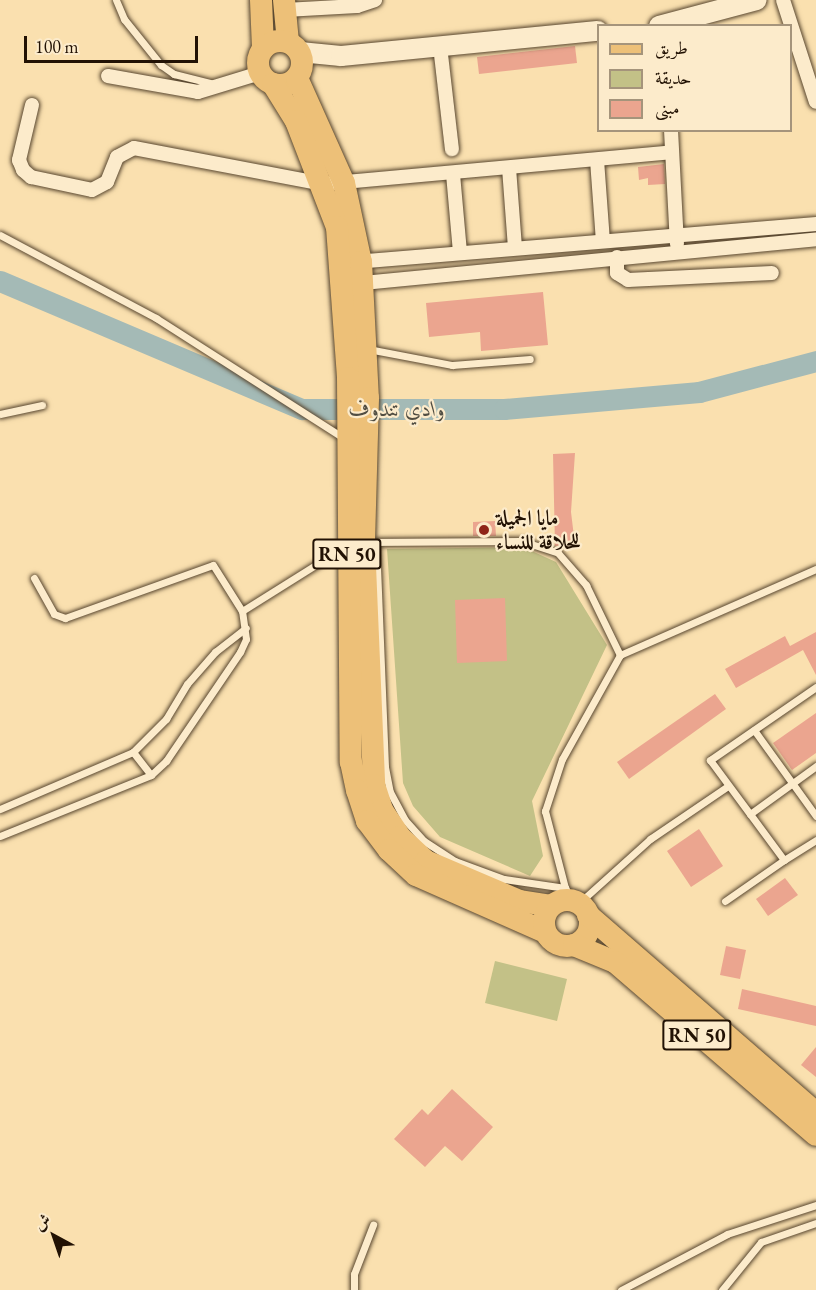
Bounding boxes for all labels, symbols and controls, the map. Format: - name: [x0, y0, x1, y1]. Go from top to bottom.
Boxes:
- scale bar: [27, 24, 201, 62]
- legend: [597, 24, 792, 132]
- text: 100 m: [35, 35, 79, 58]
- text: طريق: [655, 36, 688, 59]
- text: حديقة: [655, 66, 691, 89]
- text: مبنى: [655, 96, 680, 119]
- water label: وادي تندوف: [349, 396, 445, 422]
- place label: مايا الجميلة للحلاقة للنساء: [496, 505, 581, 555]
- marker: مايا الجميلة للحلاقة للنساء: [477, 523, 491, 537]
- road number: RN 50: [311, 537, 383, 571]
- road number: RN 50: [661, 1018, 733, 1052]
- north arrow: [24, 1206, 84, 1266]
- text: ش: [29, 1209, 55, 1235]

